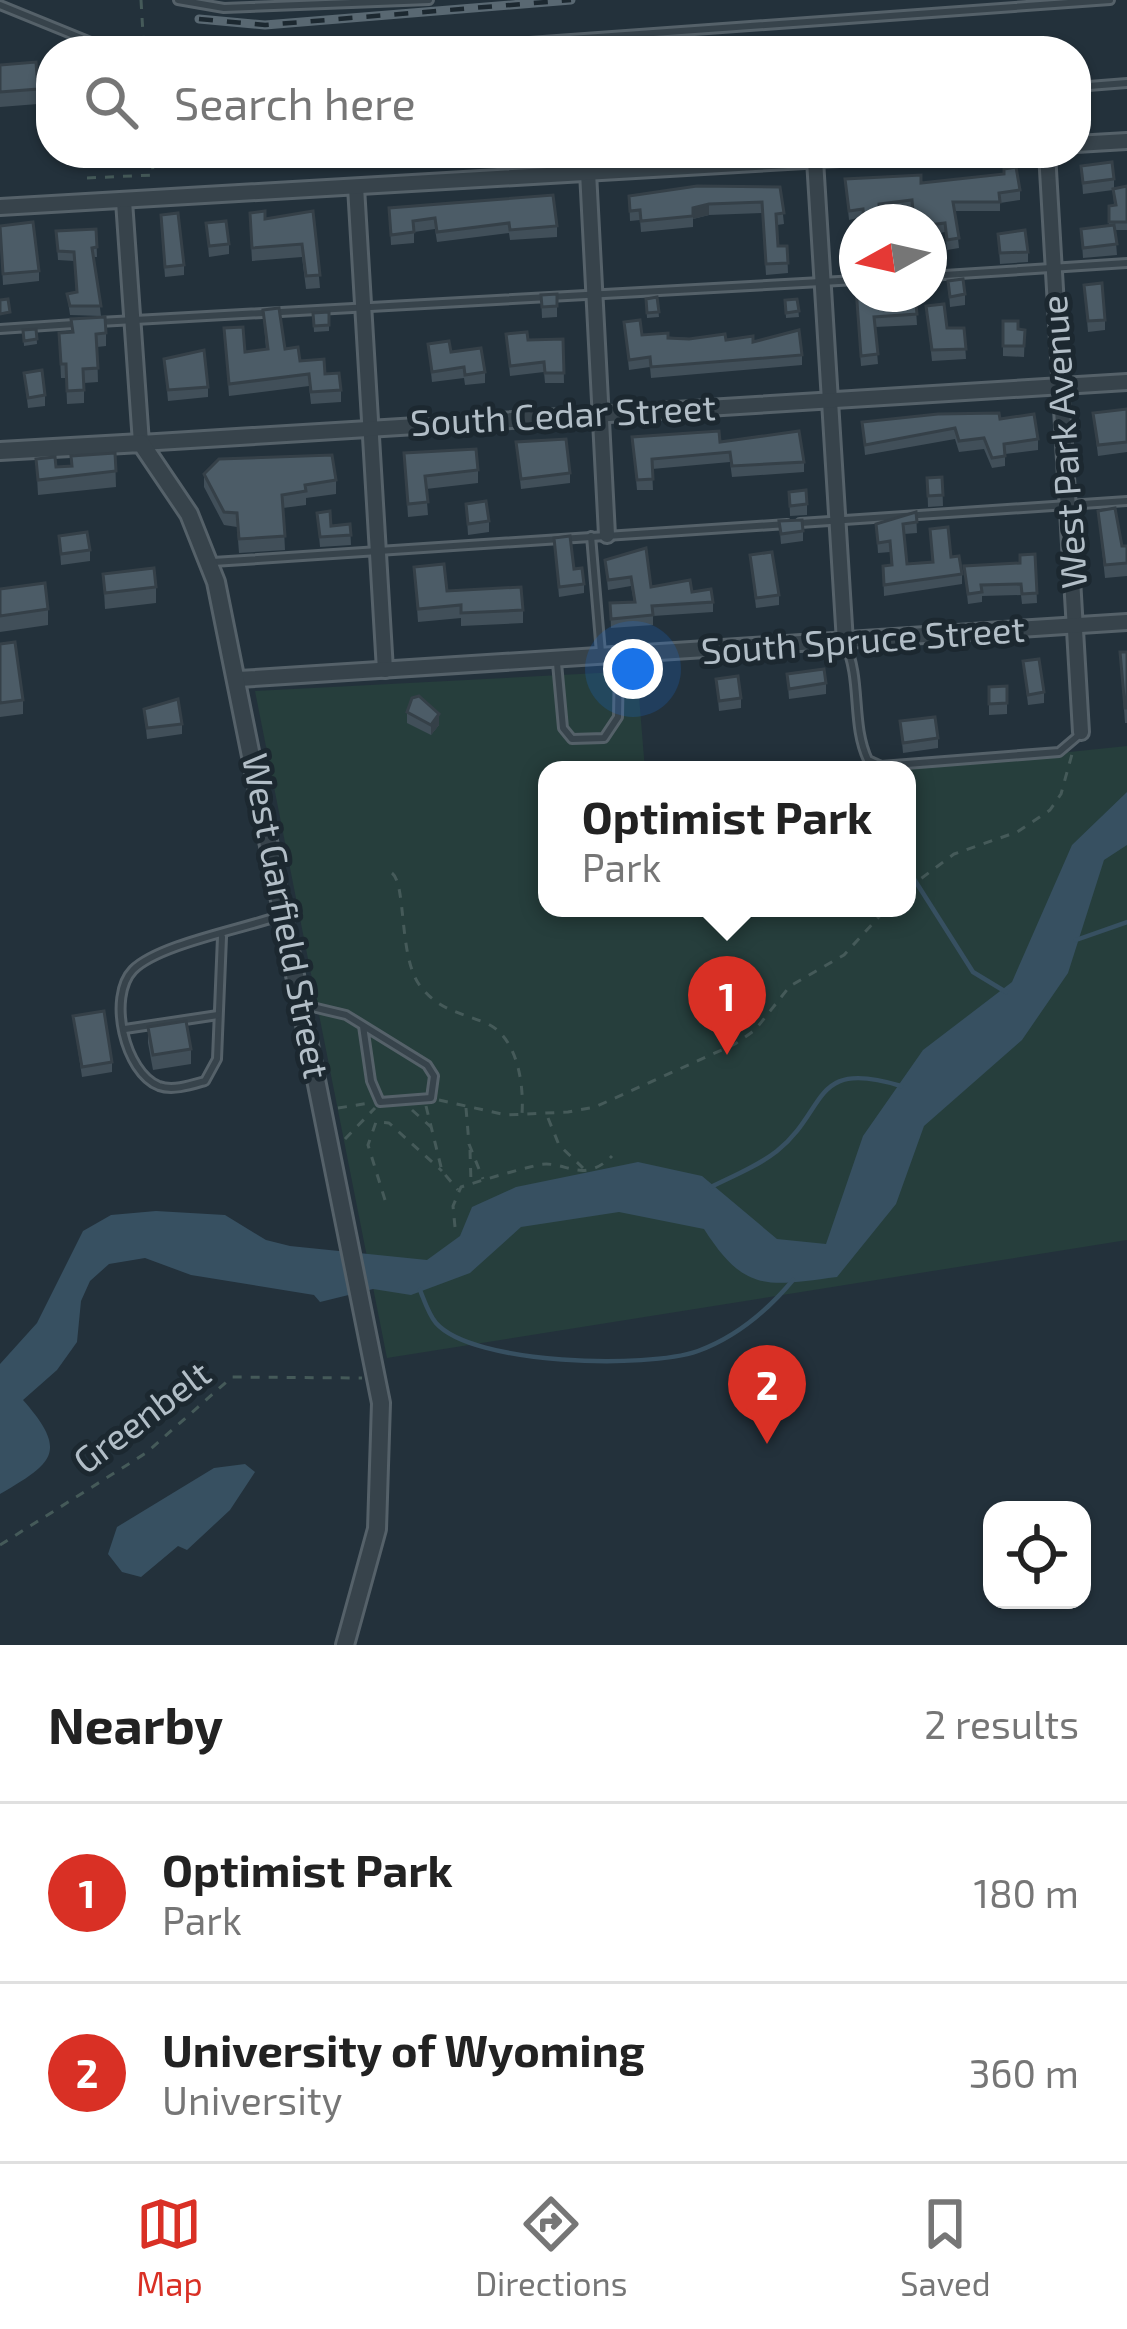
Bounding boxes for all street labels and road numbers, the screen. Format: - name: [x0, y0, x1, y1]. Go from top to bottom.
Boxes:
- street label: West Park Avenue: [1031, 294, 1094, 590]
- street label: South Cedar Street: [409, 384, 717, 443]
- street label: South Spruce Street: [700, 606, 1026, 671]
- street label: West Garfield Street: [235, 750, 340, 1082]
- street label: Greenbelt: [64, 1350, 218, 1481]

